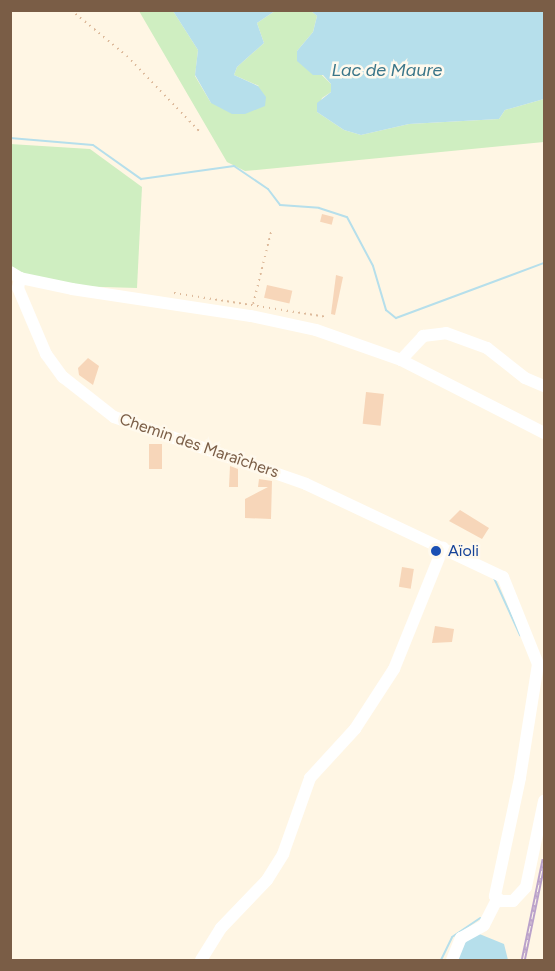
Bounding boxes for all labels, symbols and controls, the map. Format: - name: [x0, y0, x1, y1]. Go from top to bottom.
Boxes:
- water label: Lac de Maure: [332, 59, 442, 81]
- street label: Chemin des Maraîchers: [117, 410, 281, 482]
- place label: Aïoli: [448, 541, 479, 561]
- marker: Aïoli: [429, 544, 443, 558]

